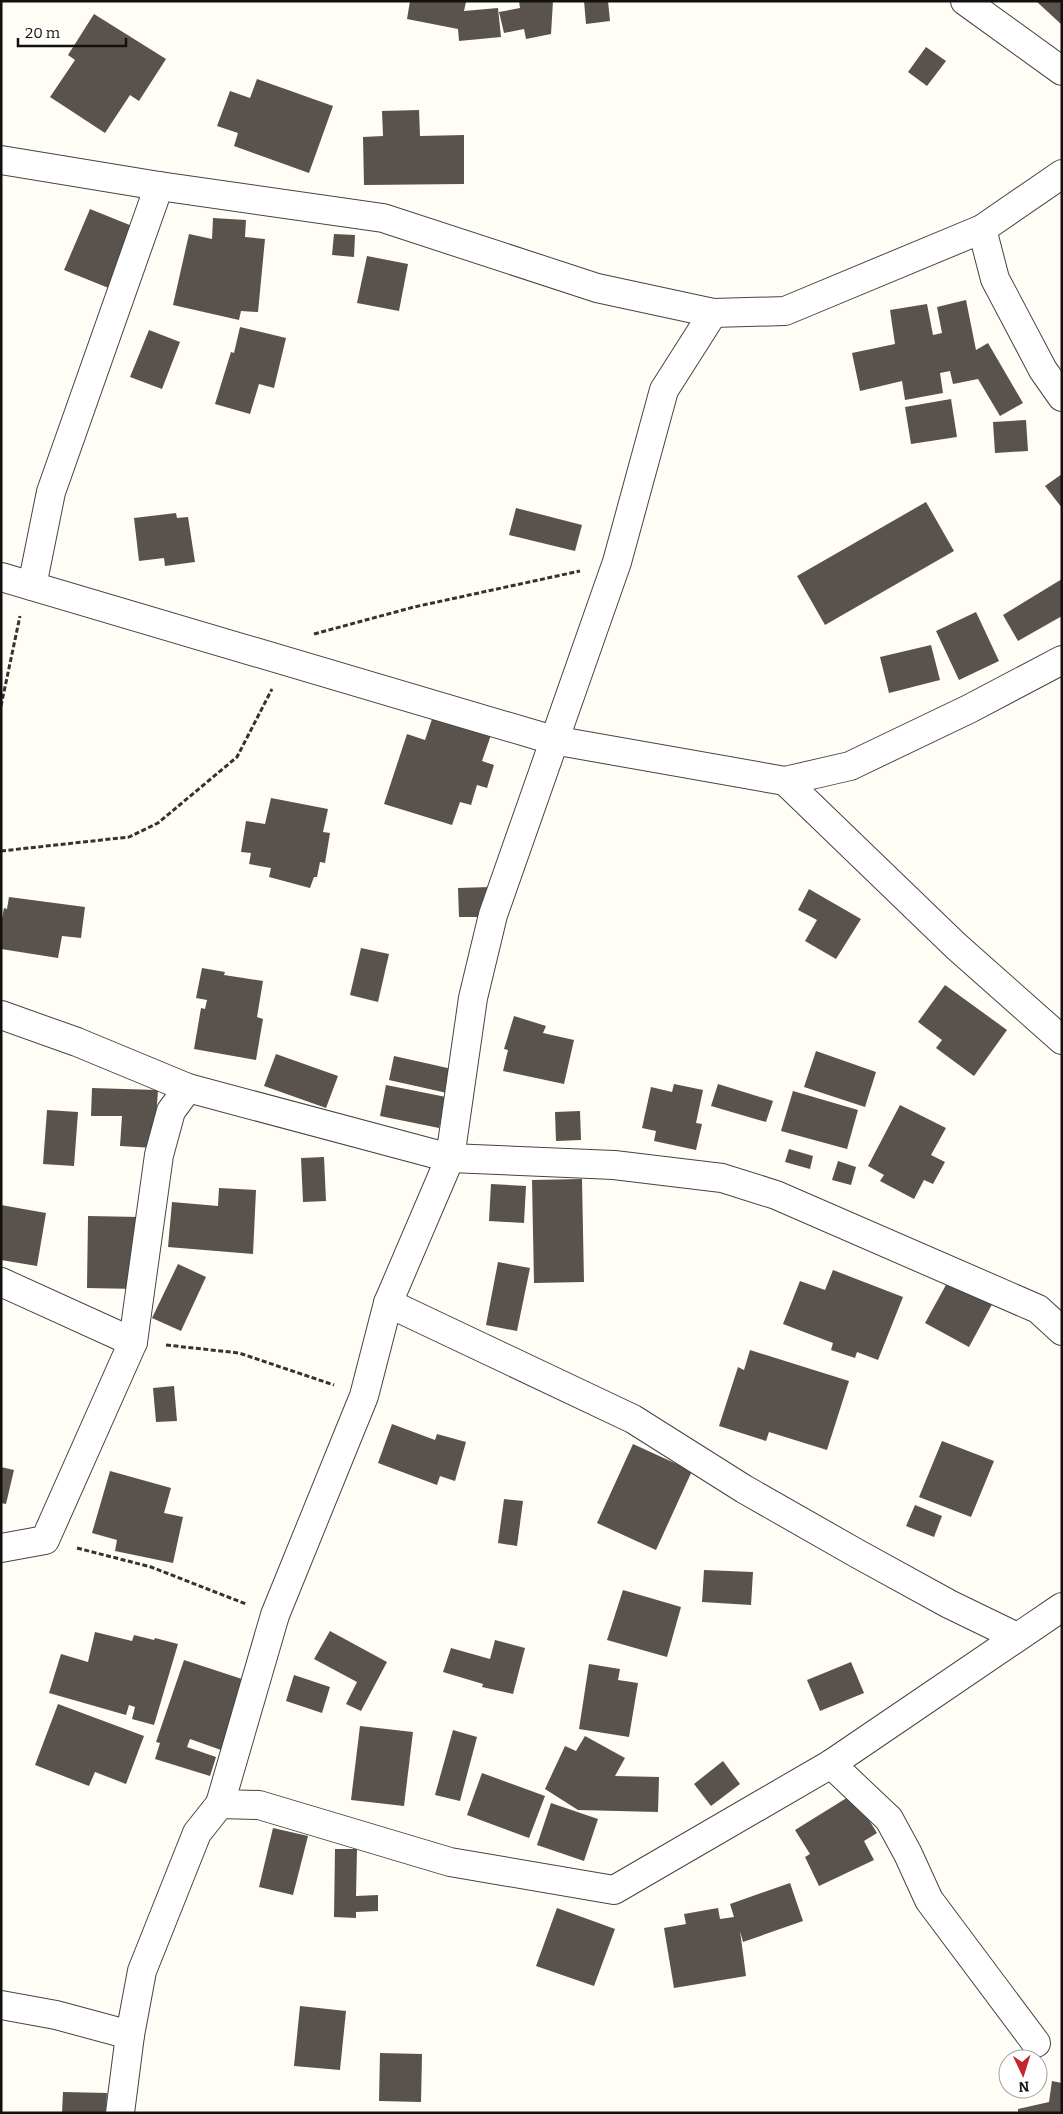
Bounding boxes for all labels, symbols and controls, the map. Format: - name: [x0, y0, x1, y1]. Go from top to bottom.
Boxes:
- scale bar: [18, 15, 125, 47]
- text: 20 m: [25, 24, 61, 42]
- north arrow: [998, 2049, 1048, 2099]
- text: N: [1018, 2078, 1030, 2095]

